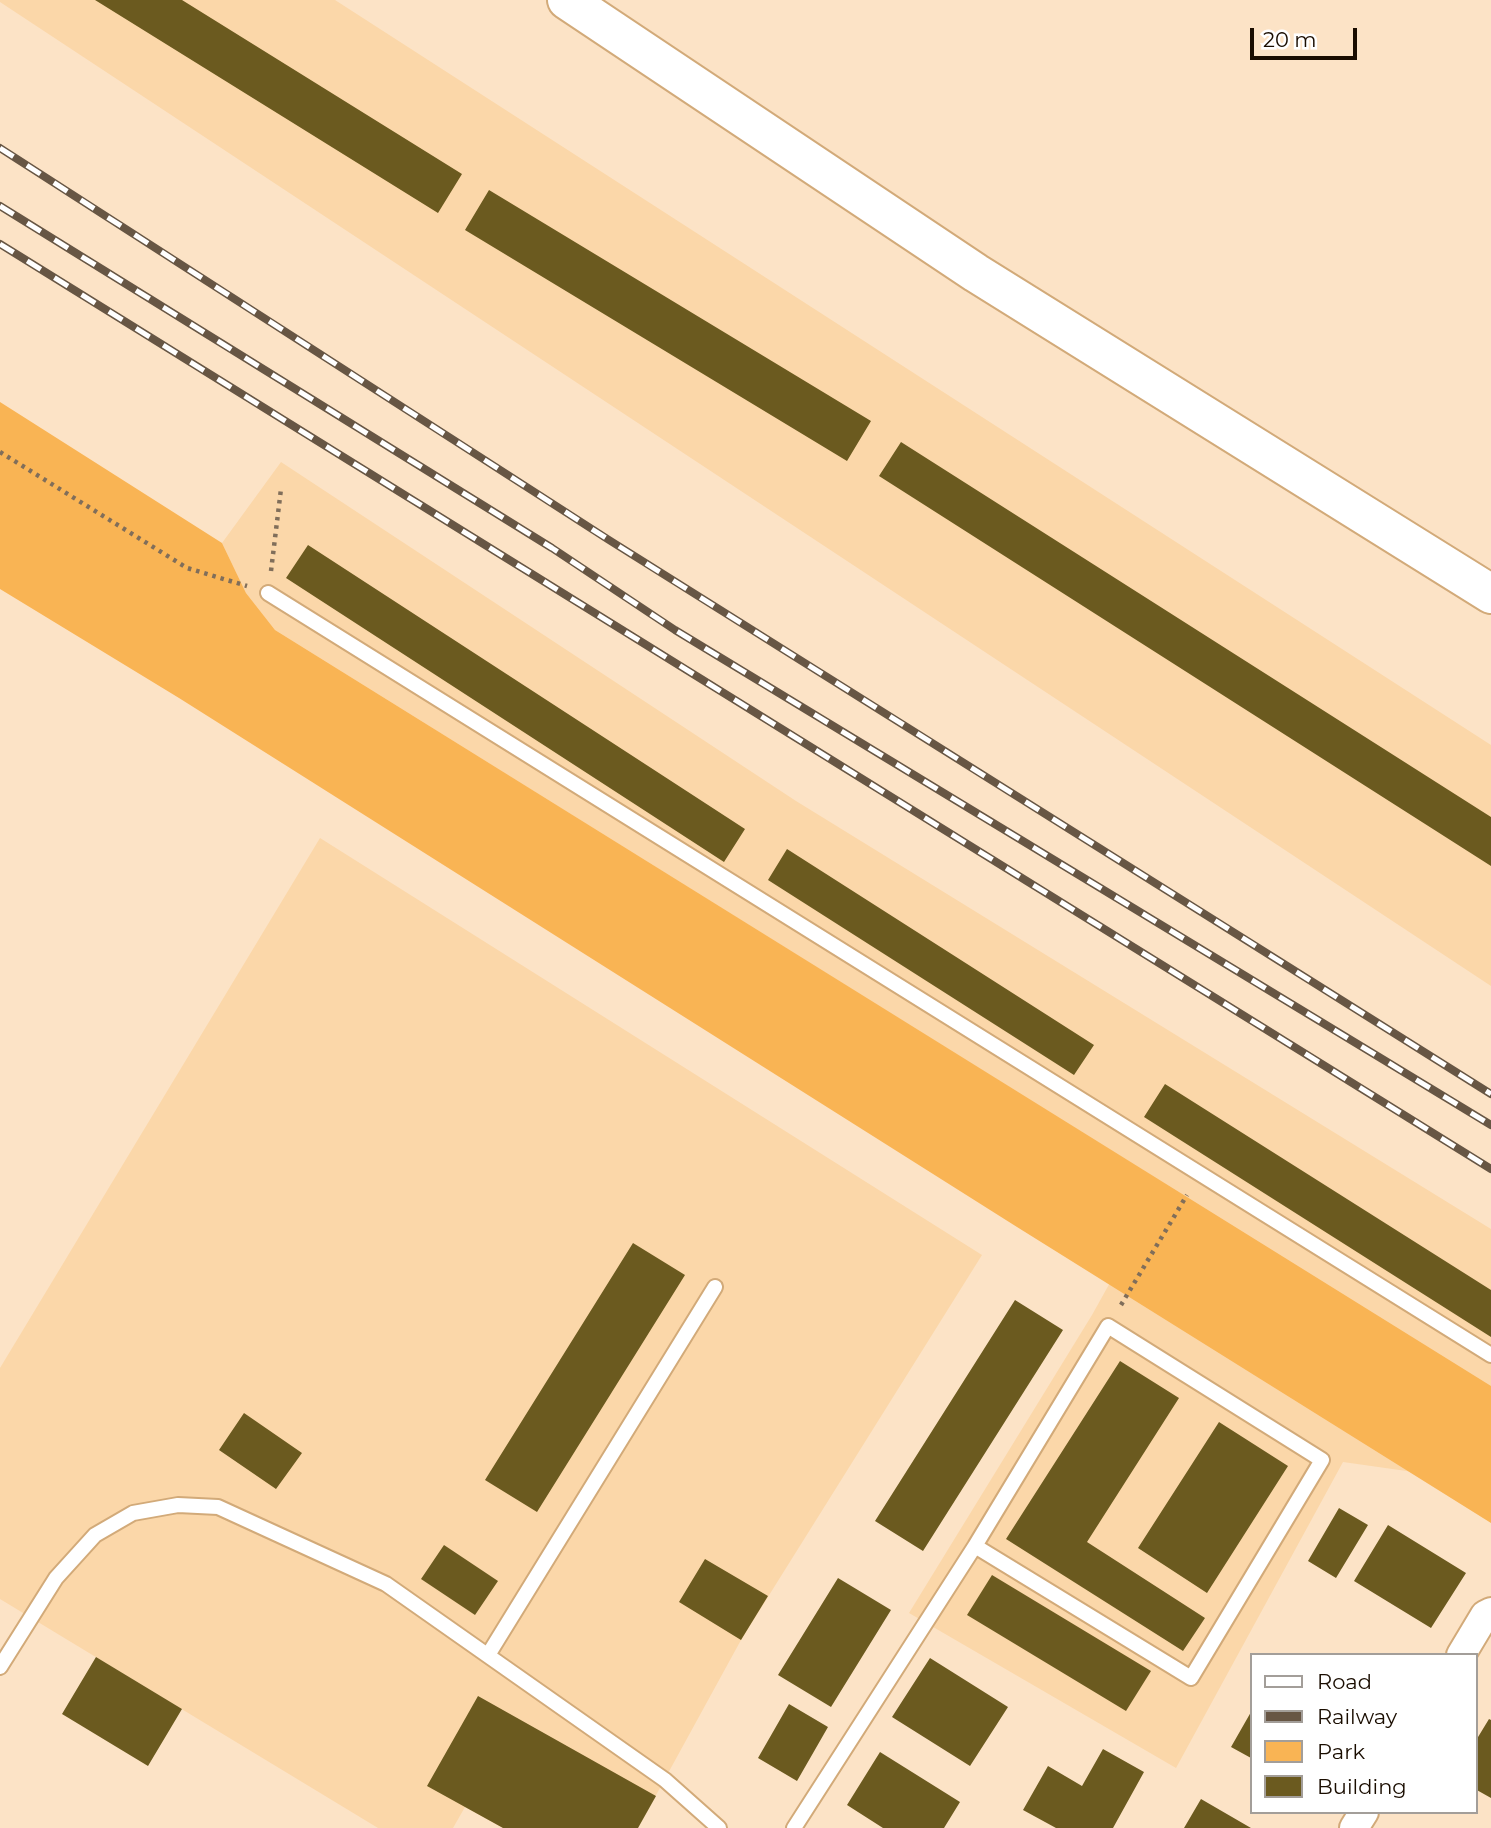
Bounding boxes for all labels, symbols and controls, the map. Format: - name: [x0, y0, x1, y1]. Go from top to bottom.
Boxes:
- scale bar: [1253, 14, 1360, 58]
- text: 20 m: [1263, 27, 1317, 52]
- legend: [1250, 1653, 1477, 1814]
- text: Road: [1317, 1669, 1372, 1694]
- text: Railway: [1317, 1704, 1397, 1729]
- text: Park: [1317, 1739, 1365, 1764]
- text: Building: [1317, 1774, 1407, 1799]

